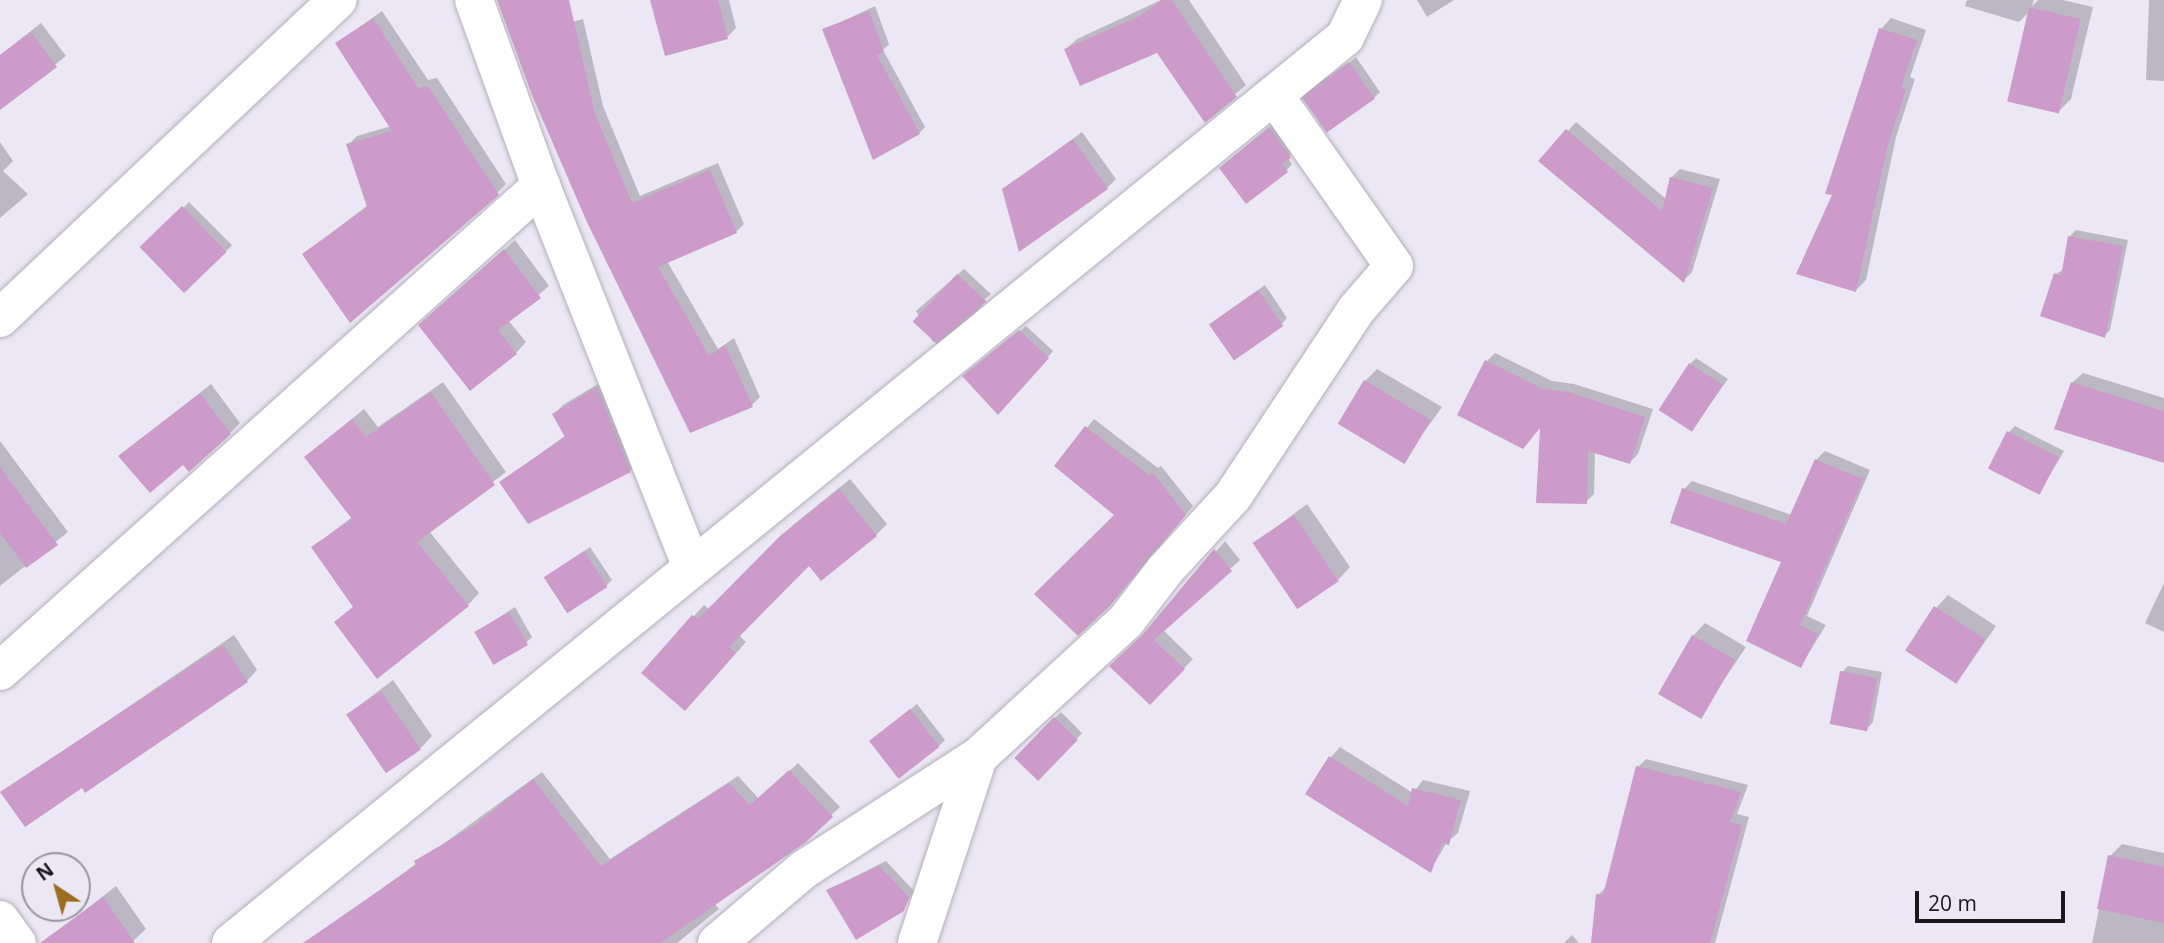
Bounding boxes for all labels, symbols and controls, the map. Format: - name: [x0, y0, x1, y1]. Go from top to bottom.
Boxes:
- north arrow: [21, 852, 91, 922]
- text: N: [31, 857, 59, 887]
- scale bar: [1919, 876, 2070, 920]
- text: 20 m: [1928, 889, 1977, 917]

